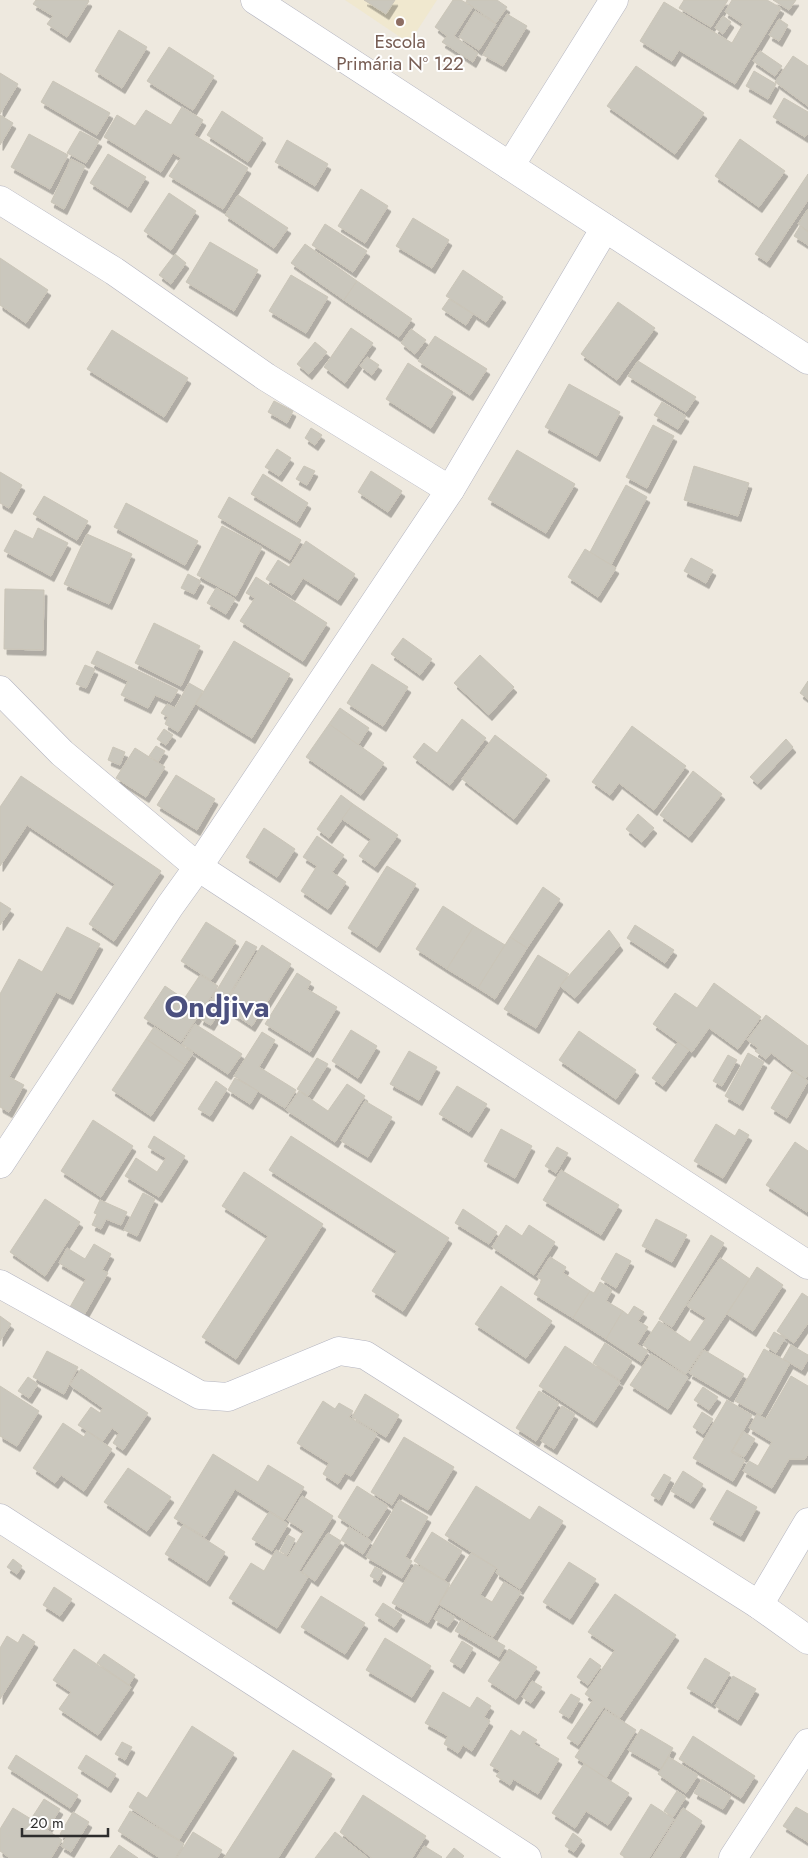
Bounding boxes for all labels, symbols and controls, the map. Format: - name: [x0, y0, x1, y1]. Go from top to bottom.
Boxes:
- marker: Escola Primária Nº 122: [394, 16, 406, 28]
- place label: Escola Primária Nº 122: [336, 28, 464, 77]
- district label: Ondjiva: [164, 986, 270, 1028]
- scale bar: [22, 1806, 109, 1838]
- text: 20 m: [30, 1812, 64, 1834]

